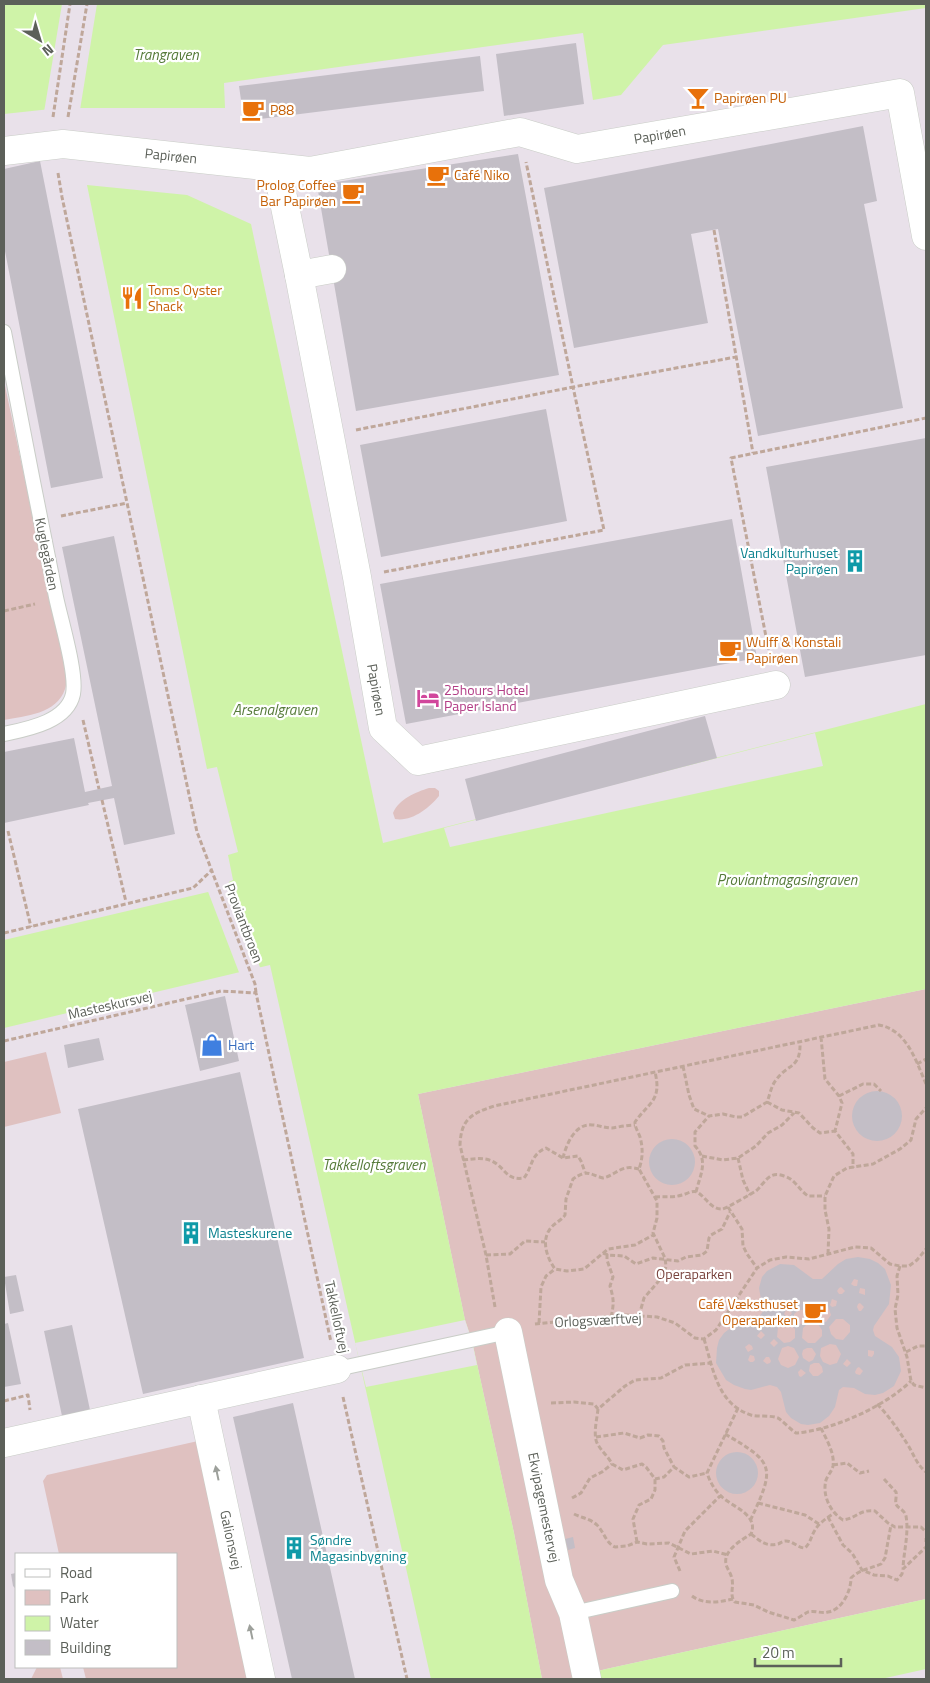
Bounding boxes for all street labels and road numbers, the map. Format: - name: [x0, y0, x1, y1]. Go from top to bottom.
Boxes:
- street label: Papirøen: [632, 119, 687, 149]
- street label: Papirøen: [144, 142, 198, 169]
- street label: Kuglegården: [30, 516, 65, 592]
- street label: Papirøen: [362, 662, 392, 717]
- street label: Proviantbroen: [220, 880, 269, 966]
- street label: Masteskursvej: [66, 985, 154, 1024]
- street label: Takkelloftvej: [320, 1279, 355, 1355]
- street label: Orlogsværftvej: [554, 1307, 642, 1332]
- street label: Ekvipagemestervej: [523, 1450, 566, 1564]
- street label: Galionsvej: [215, 1508, 248, 1571]

